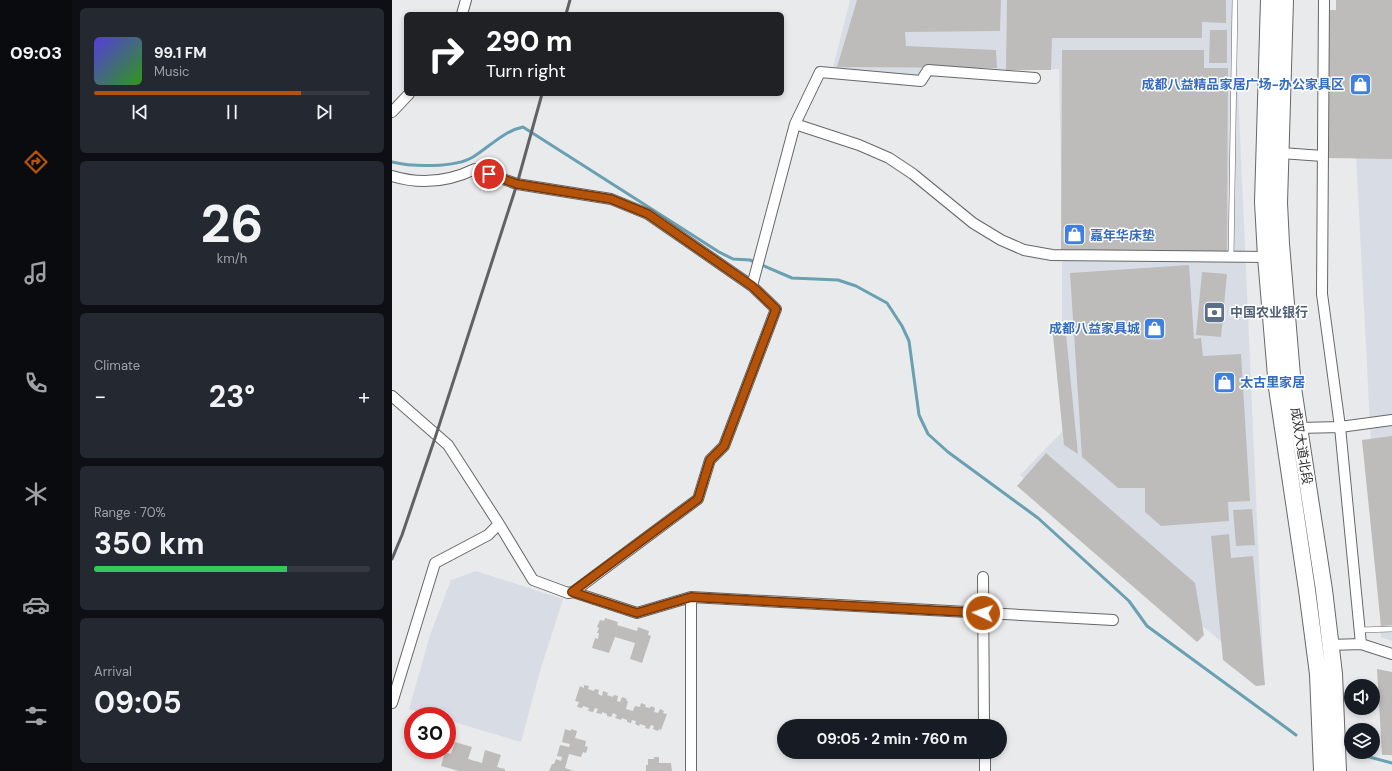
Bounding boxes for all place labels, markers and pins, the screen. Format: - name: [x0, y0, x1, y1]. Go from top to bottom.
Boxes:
- shop icon: 成都八益精品家居广场-办公家具区: [1347, 71, 1373, 97]
- place label: 成都八益精品家居广场-办公家具区: [1142, 76, 1344, 93]
- pin: [472, 157, 506, 191]
- shop icon: 嘉年华床垫: [1062, 222, 1088, 248]
- place label: 嘉年华床垫: [1090, 227, 1155, 244]
- bank icon: 中国农业银行: [1202, 299, 1228, 325]
- place label: 中国农业银行: [1230, 304, 1308, 321]
- shop icon: 成都八益家具城: [1142, 315, 1168, 341]
- place label: 成都八益家具城: [1049, 320, 1140, 337]
- shop icon: 太古里家居: [1211, 369, 1237, 395]
- place label: 太古里家居: [1240, 374, 1305, 391]

